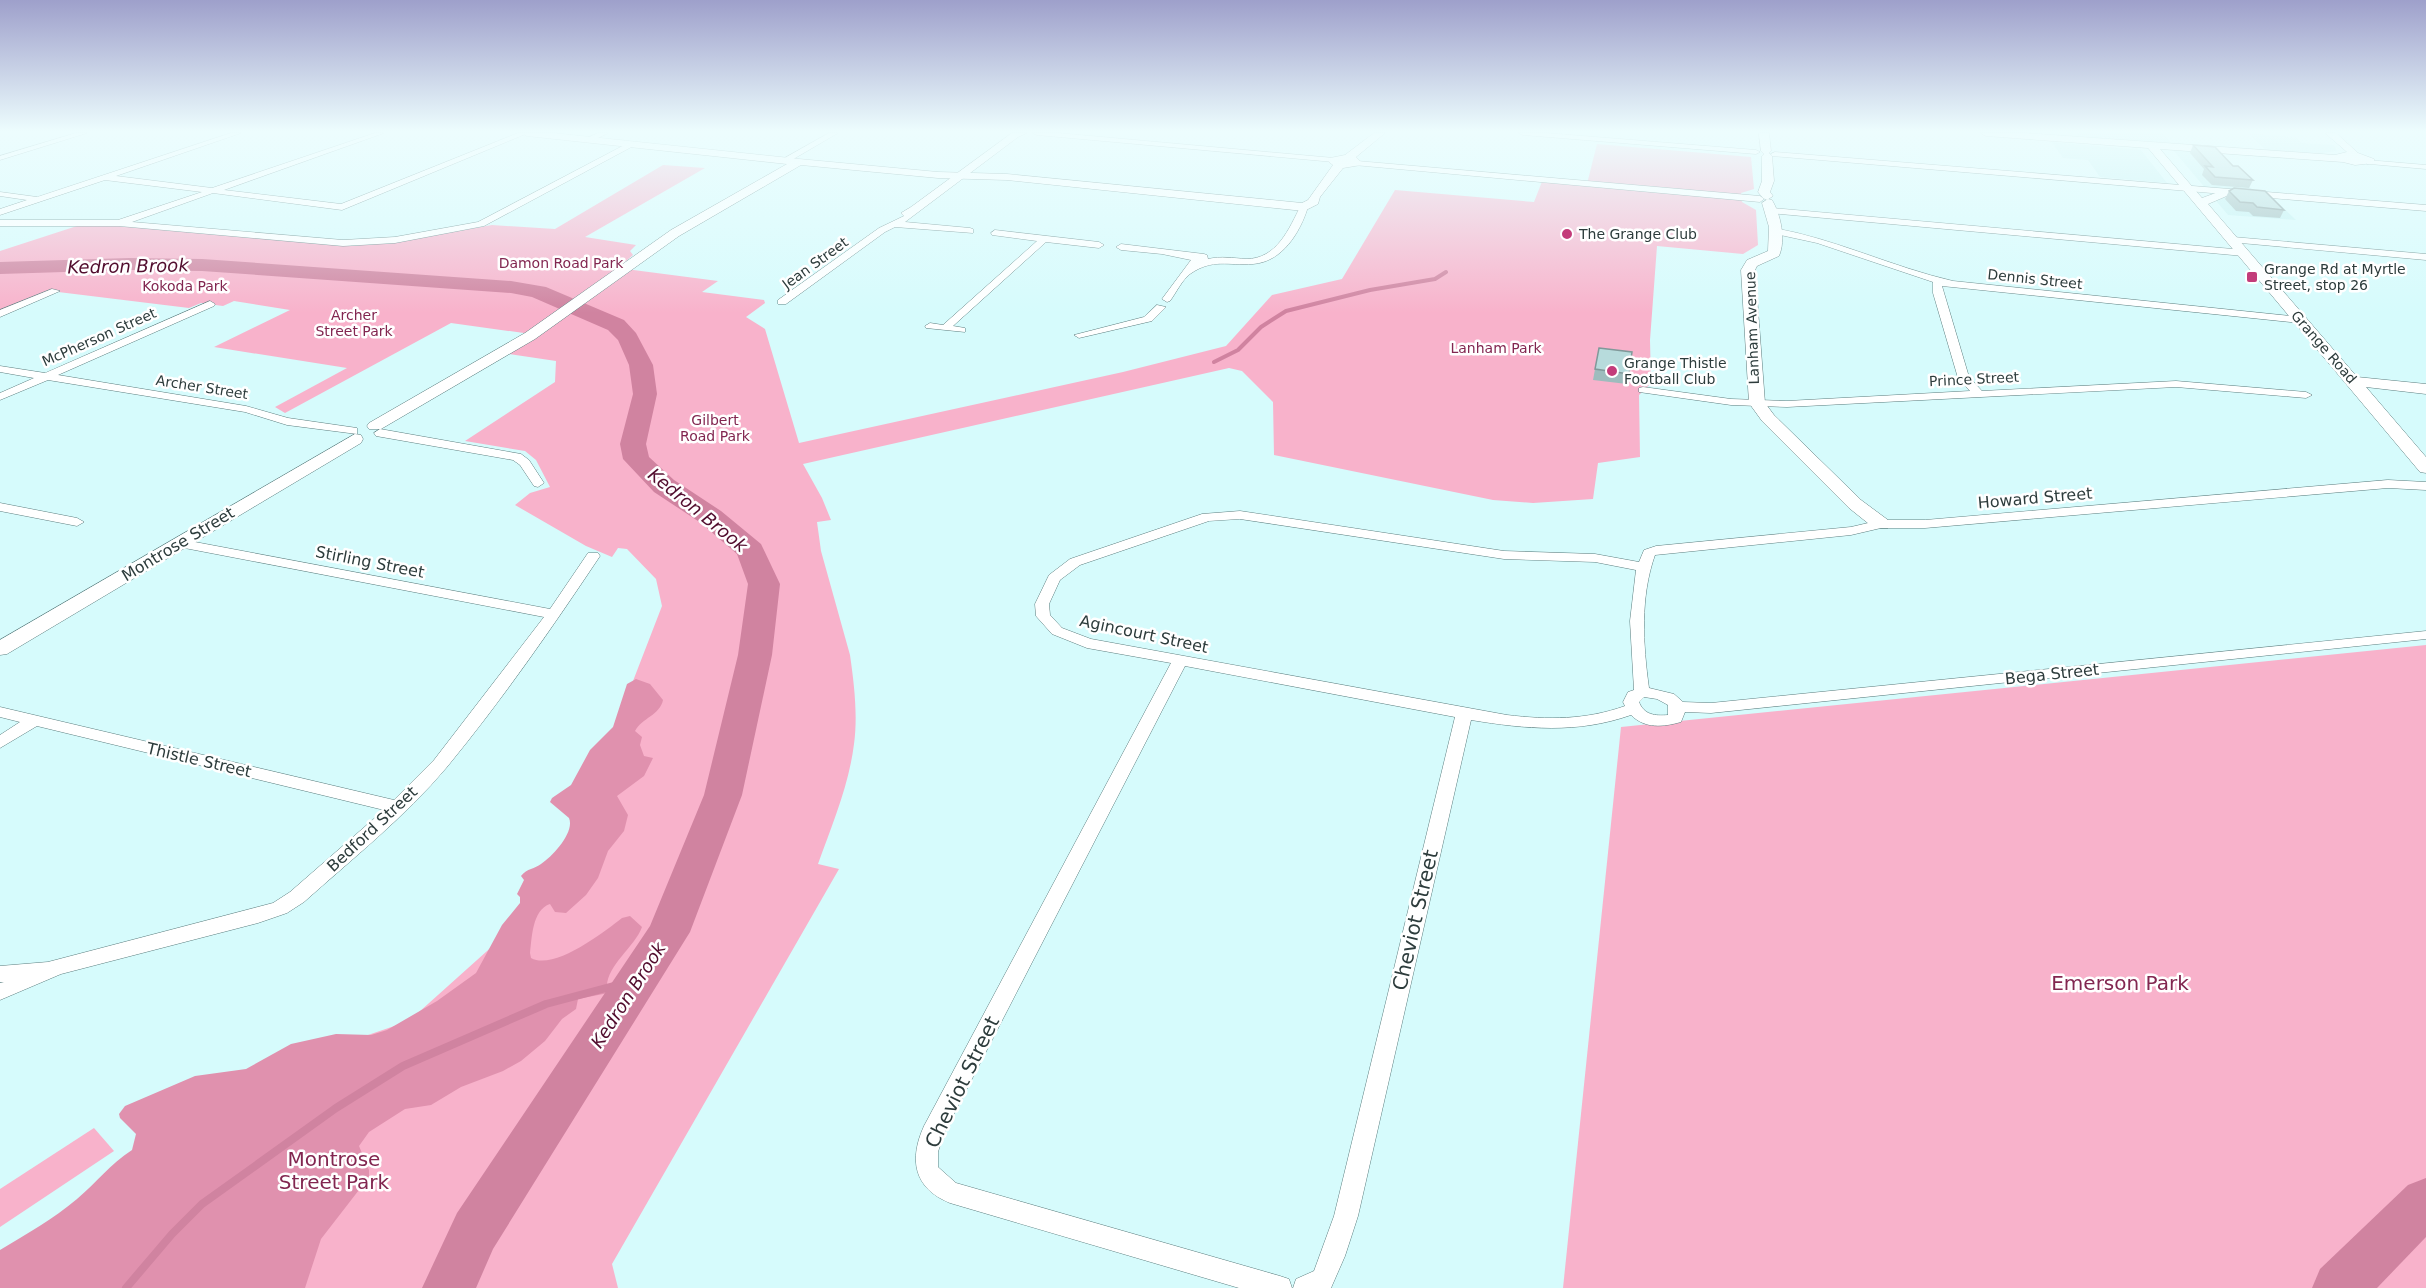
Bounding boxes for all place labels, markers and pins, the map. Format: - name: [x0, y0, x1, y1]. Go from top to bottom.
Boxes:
- place label: The Grange Club: [1578, 226, 1697, 242]
- marker: The Grange Club: [1560, 227, 1574, 241]
- place label: Grange Rd at Myrtle Street, stop 26: [2264, 261, 2406, 293]
- marker: Grange Rd at Myrtle Street, stop 26: [2245, 270, 2259, 284]
- place label: Grange Thistle Football Club: [1624, 355, 1727, 387]
- marker: Grange Thistle Football Club: [1605, 364, 1619, 378]

